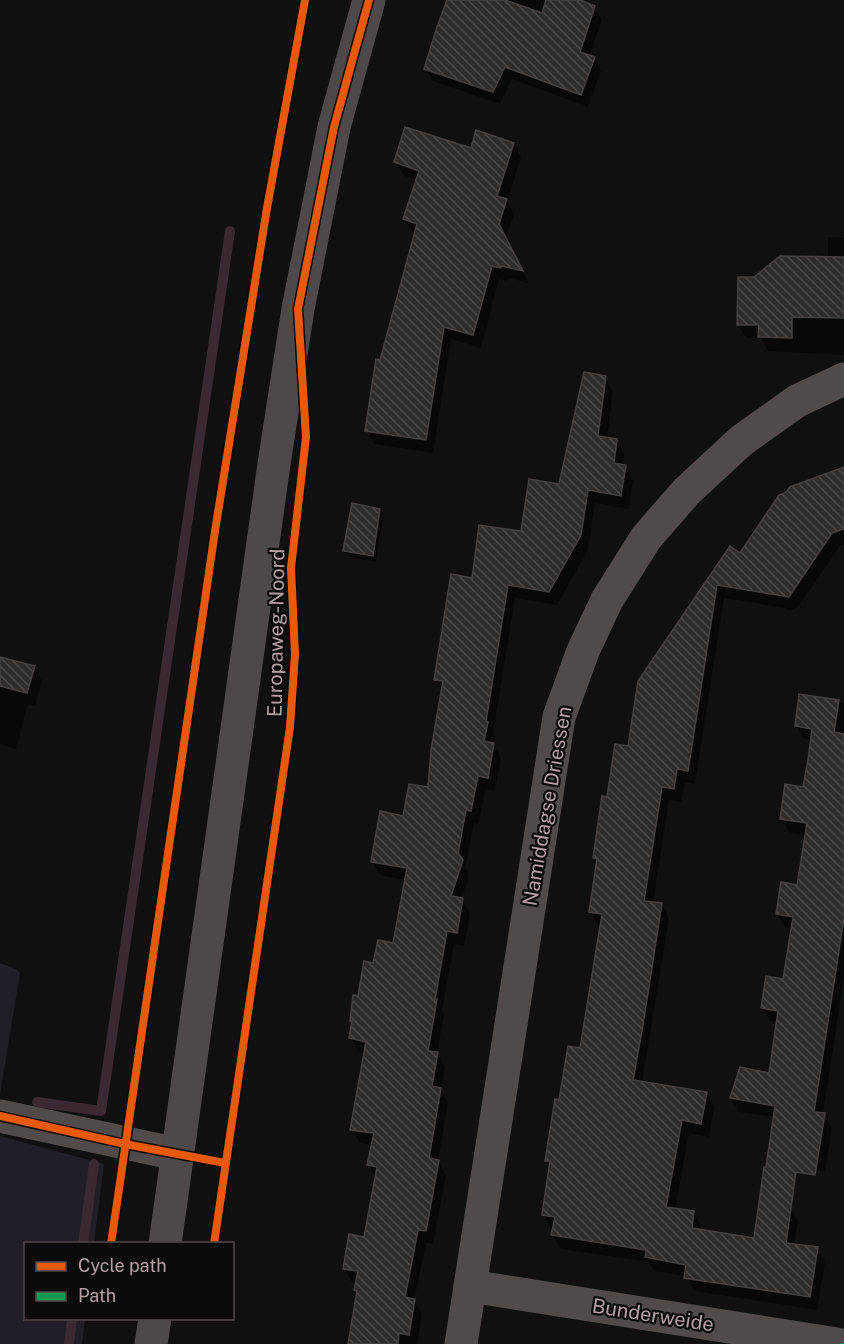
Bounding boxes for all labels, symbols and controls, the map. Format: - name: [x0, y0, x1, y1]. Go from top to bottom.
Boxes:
- street label: Europaweg-Noord: [263, 549, 289, 717]
- street label: Namiddagse Driessen: [518, 704, 576, 908]
- legend: [24, 1242, 234, 1320]
- text: Cycle path: [78, 1255, 167, 1276]
- text: Path: [78, 1285, 116, 1306]
- street label: Bunderweide: [590, 1294, 716, 1336]

